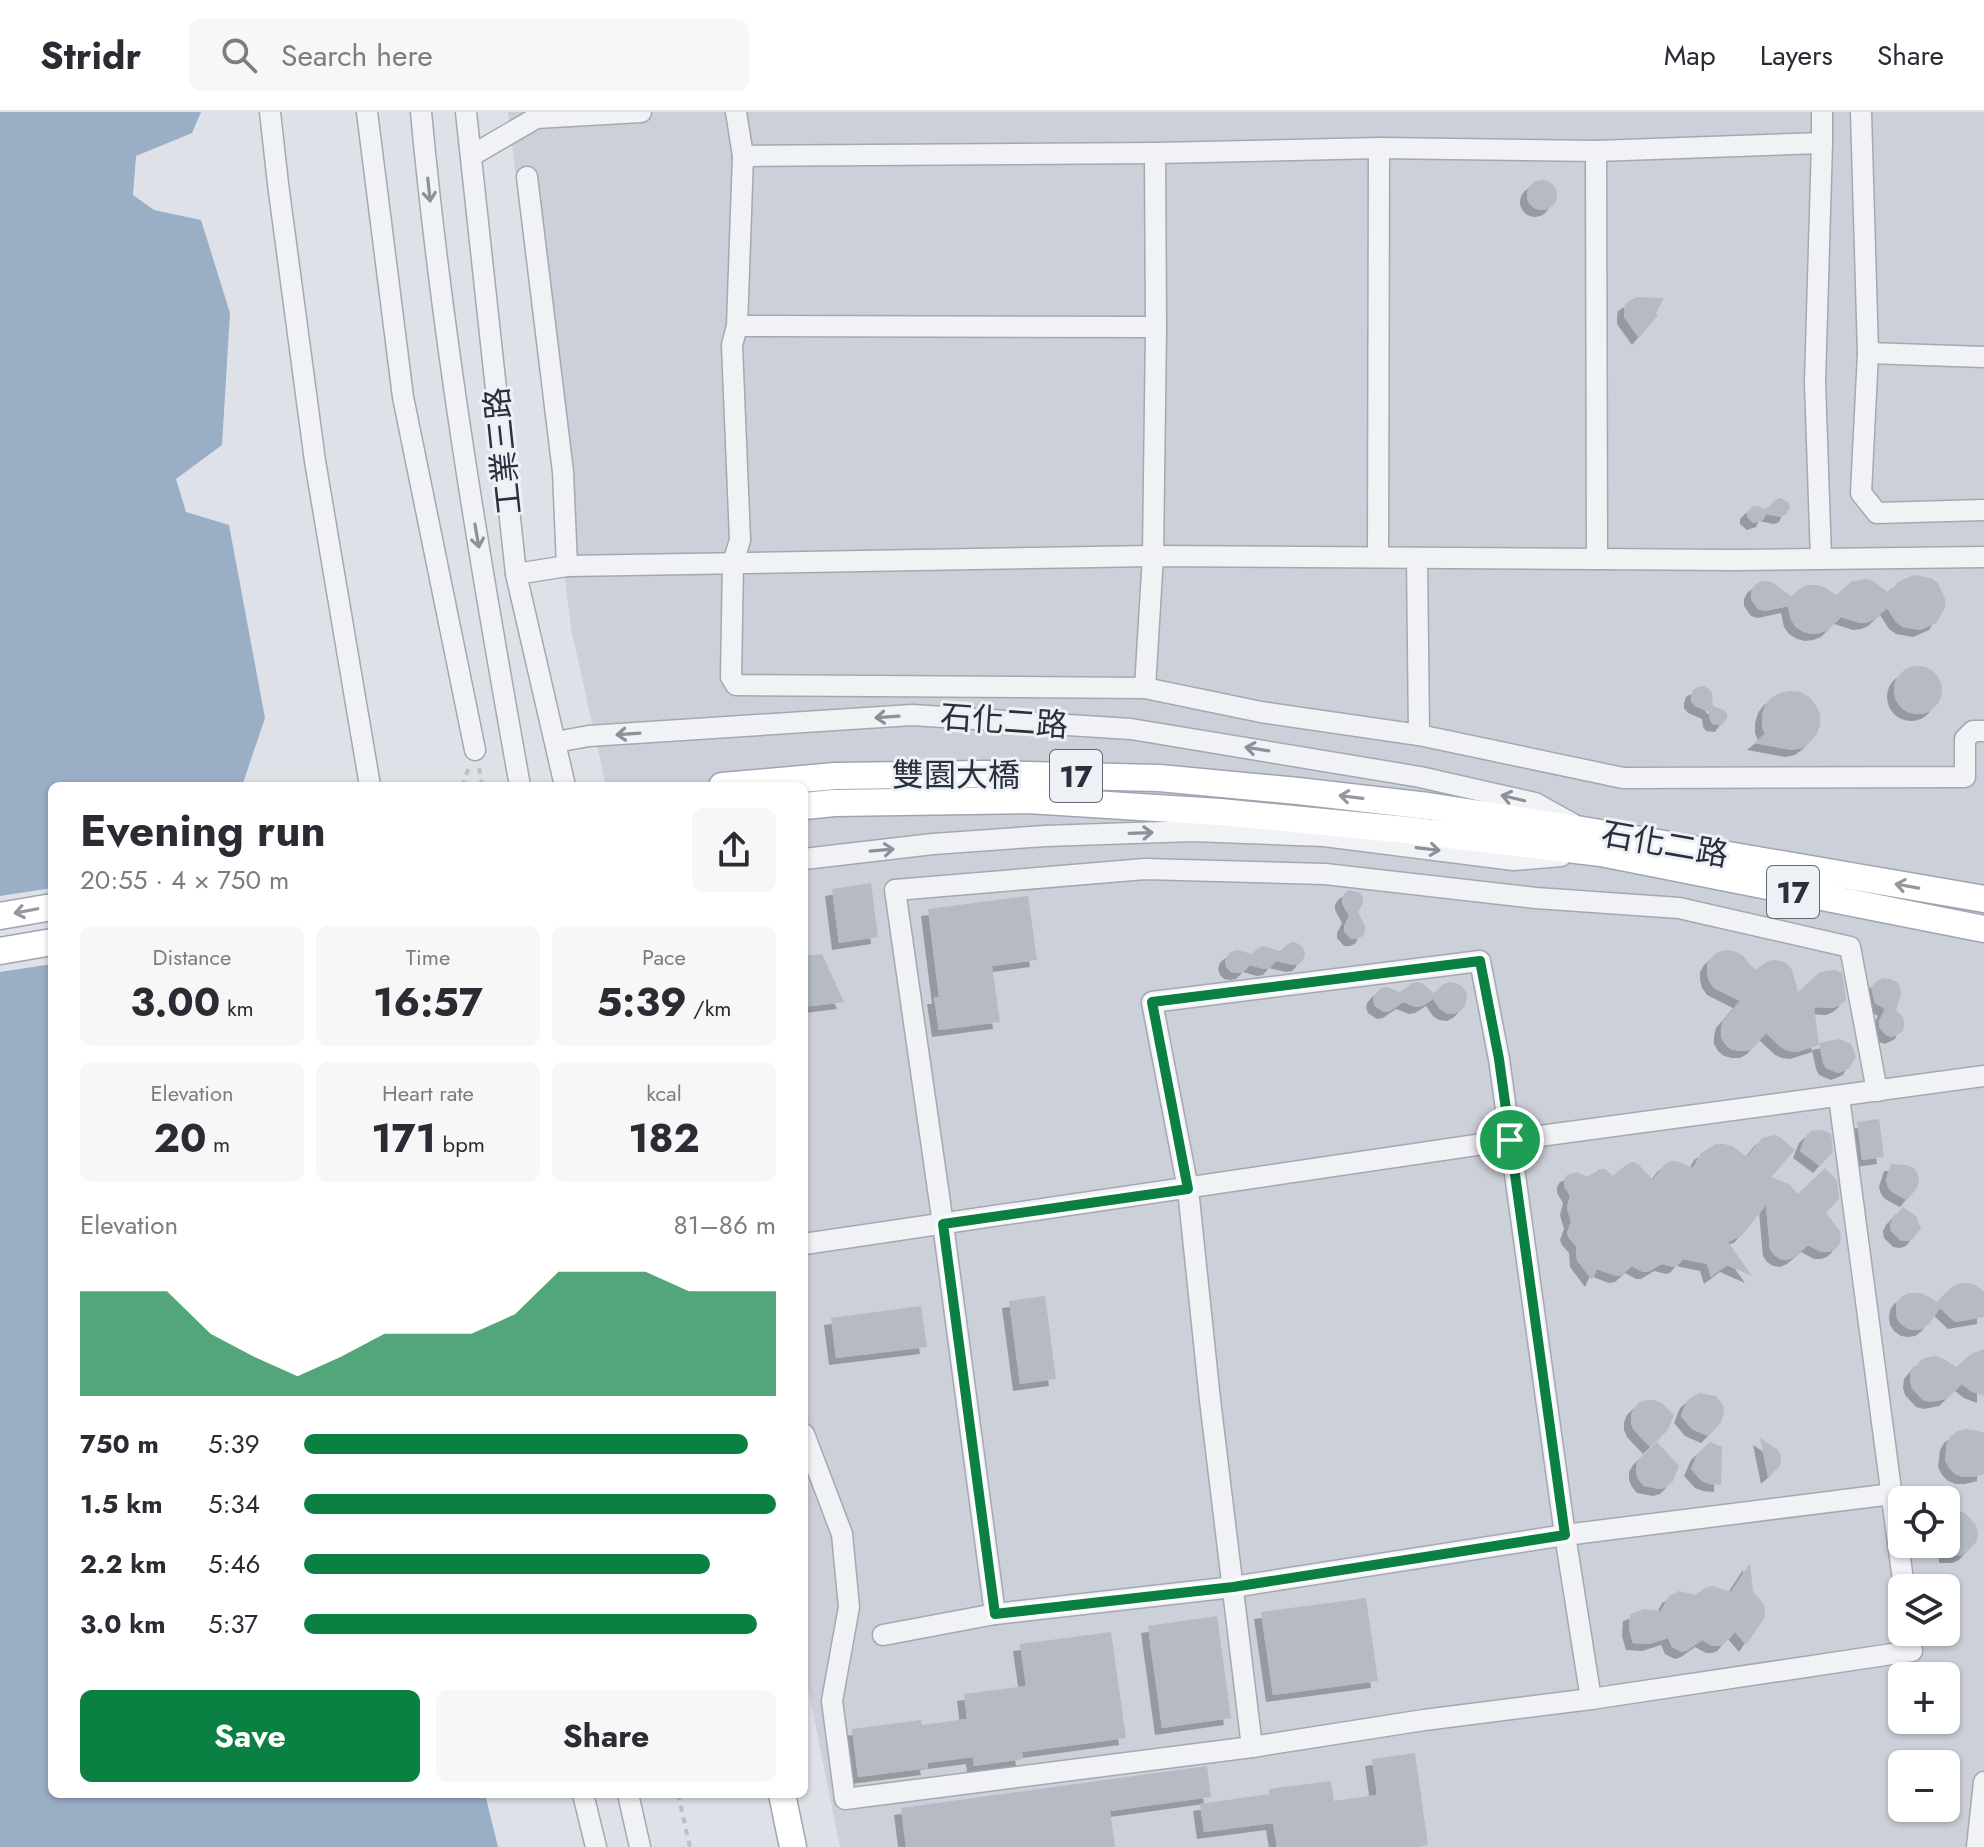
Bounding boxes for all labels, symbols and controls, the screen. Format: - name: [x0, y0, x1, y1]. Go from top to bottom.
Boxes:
- search box: [189, 19, 749, 91]
- text: Stridr: [40, 28, 141, 83]
- icon: search: [217, 33, 261, 77]
- text: Search here: [281, 34, 433, 77]
- text: Map: [1664, 35, 1716, 76]
- text: Layers: [1760, 35, 1833, 76]
- text: Share: [1877, 35, 1944, 76]
- one-way arrow: [421, 176, 436, 203]
- street label: 工業三路: [473, 385, 533, 517]
- one-way arrow: [471, 523, 486, 548]
- street label: 石化二路: [939, 694, 1069, 748]
- one-way arrow: [874, 710, 901, 725]
- one-way arrow: [615, 727, 642, 742]
- one-way arrow: [1245, 741, 1270, 756]
- road number: 17: [1050, 750, 1102, 802]
- street label: 雙園大橋: [892, 752, 1020, 798]
- one-way arrow: [1339, 789, 1364, 804]
- one-way arrow: [1500, 790, 1526, 805]
- text: Evening run: [80, 799, 326, 863]
- button: share: [692, 808, 776, 892]
- street label: 石化二路: [1598, 810, 1732, 878]
- one-way arrow: [1127, 825, 1154, 840]
- one-way arrow: [1414, 841, 1441, 856]
- one-way arrow: [868, 843, 894, 858]
- text: 20:55 · 4 × 750 m: [80, 861, 289, 899]
- road number: 17: [1767, 866, 1819, 918]
- one-way arrow: [1895, 877, 1920, 892]
- one-way arrow: [14, 905, 39, 920]
- text: Distance: [153, 941, 231, 973]
- text: Time: [406, 941, 450, 973]
- text: Pace: [642, 941, 686, 973]
- text: 3.00: [130, 973, 220, 1031]
- text: 16:57: [373, 973, 483, 1031]
- text: 5:39: [596, 973, 687, 1031]
- text: km: [220, 992, 254, 1024]
- text: /km: [687, 992, 732, 1024]
- text: Elevation: [151, 1077, 233, 1109]
- text: Heart rate: [382, 1077, 474, 1109]
- text: kcal: [646, 1077, 682, 1109]
- pin: [1476, 1106, 1544, 1174]
- text: 20: [154, 1109, 206, 1167]
- text: 171: [371, 1109, 436, 1167]
- text: 182: [628, 1109, 700, 1167]
- icon: arrive: [1488, 1118, 1532, 1162]
- text: m: [206, 1128, 230, 1160]
- text: bpm: [436, 1128, 485, 1160]
- text: Elevation: [80, 1206, 178, 1244]
- text: 81–86 m: [674, 1206, 776, 1244]
- text: 750 m: [80, 1425, 159, 1463]
- text: 5:39: [208, 1425, 260, 1463]
- text: 1.5 km: [80, 1485, 163, 1523]
- text: 5:34: [208, 1485, 260, 1523]
- map controls: [1888, 1486, 1960, 1822]
- button: locate: [1888, 1486, 1960, 1558]
- text: 2.2 km: [80, 1545, 167, 1583]
- text: 5:46: [208, 1545, 261, 1583]
- button: layers: [1888, 1574, 1960, 1646]
- text: 3.0 km: [80, 1605, 165, 1643]
- text: 5:37: [208, 1605, 258, 1643]
- button: +: [1888, 1662, 1960, 1734]
- button: Save: [80, 1690, 420, 1782]
- button: Share: [436, 1690, 776, 1782]
- button: −: [1888, 1750, 1960, 1822]

